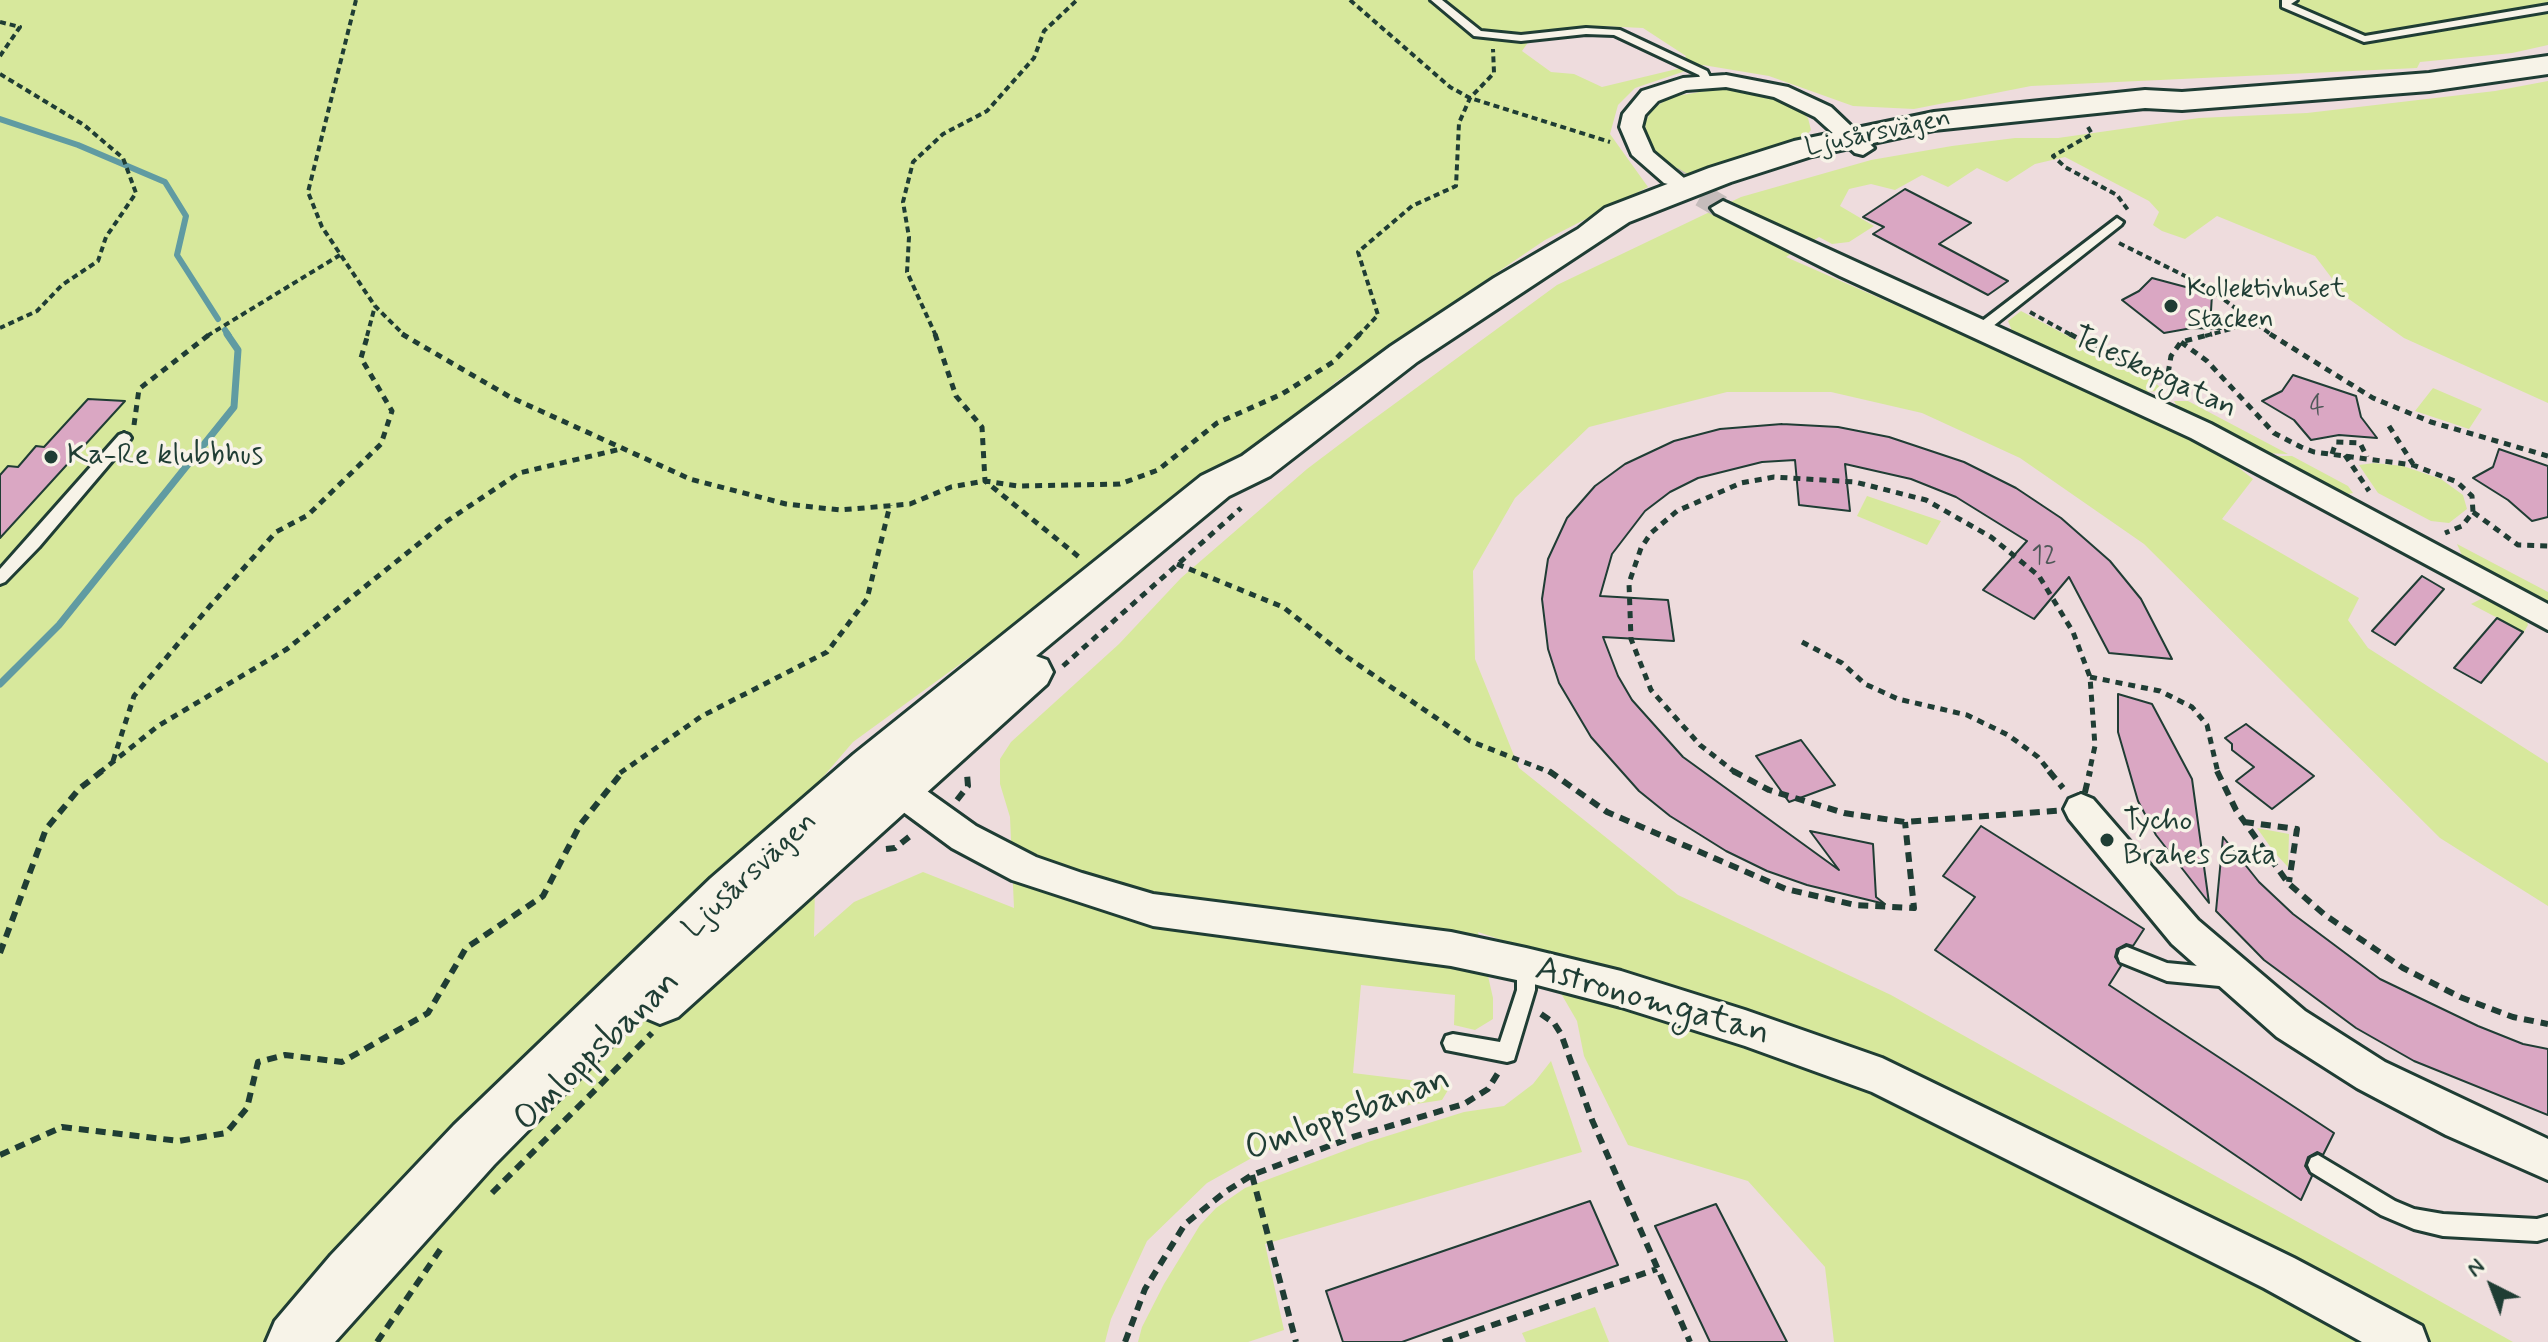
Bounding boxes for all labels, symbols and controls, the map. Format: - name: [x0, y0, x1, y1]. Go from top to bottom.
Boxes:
- street label: Ljusårsvägen: [1803, 103, 1953, 165]
- place label: Kollektivhuset Stacken: [2187, 275, 2345, 336]
- marker: Kollektivhuset Stacken: [2162, 297, 2180, 315]
- street label: Teleskopgatan: [2066, 320, 2242, 428]
- house number: 4: [2309, 393, 2325, 425]
- place label: Ka-Re klubbhus: [67, 439, 263, 475]
- marker: Ka-Re klubbhus: [42, 448, 60, 466]
- house number: 12: [2031, 542, 2057, 574]
- street label: Ljusårsvägen: [676, 805, 826, 947]
- place label: Tycho Brahes Gata: [2123, 805, 2276, 876]
- marker: Tycho Brahes Gata: [2098, 831, 2116, 849]
- street label: Astronomgatan: [1530, 949, 1774, 1057]
- street label: Omloppsbanan: [506, 962, 690, 1142]
- street label: Omloppsbanan: [1240, 1059, 1456, 1173]
- north arrow: [2452, 1246, 2532, 1326]
- text: N: [2461, 1253, 2491, 1283]

